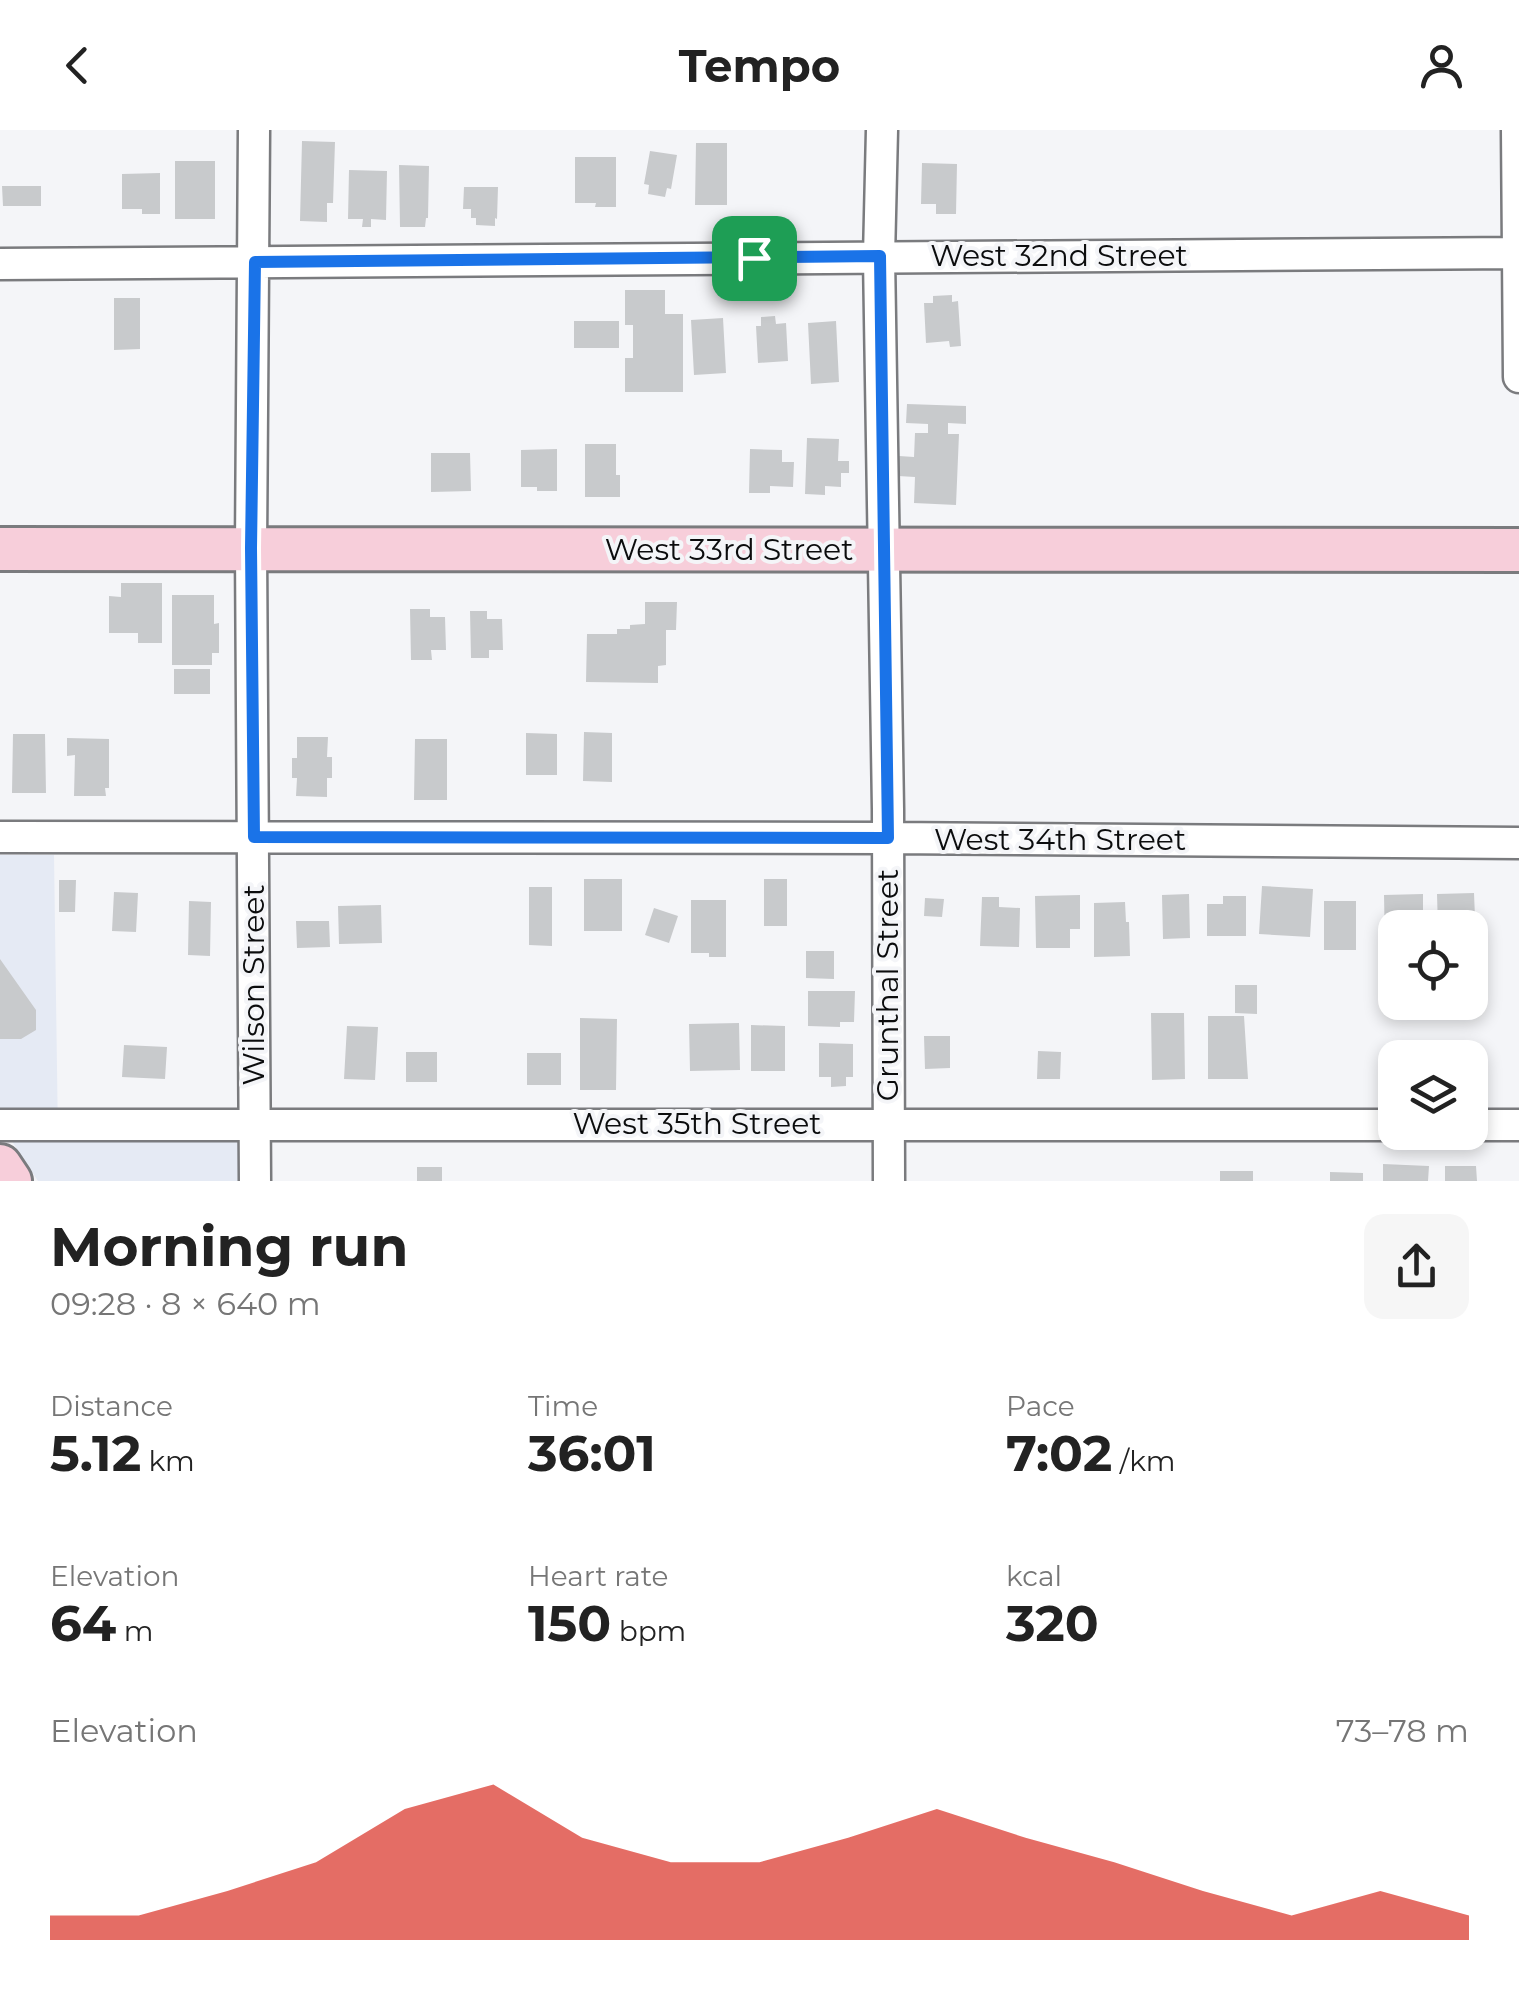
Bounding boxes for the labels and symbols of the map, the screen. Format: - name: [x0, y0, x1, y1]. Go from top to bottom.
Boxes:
- pin: [712, 216, 797, 301]
- street label: West 32nd Street: [930, 237, 1188, 274]
- street label: West 33rd Street: [605, 531, 853, 568]
- street label: West 34th Street: [934, 821, 1186, 858]
- street label: Grunthal Street: [869, 869, 906, 1101]
- street label: Wilson Street: [235, 884, 272, 1086]
- street label: West 35th Street: [572, 1105, 822, 1142]

